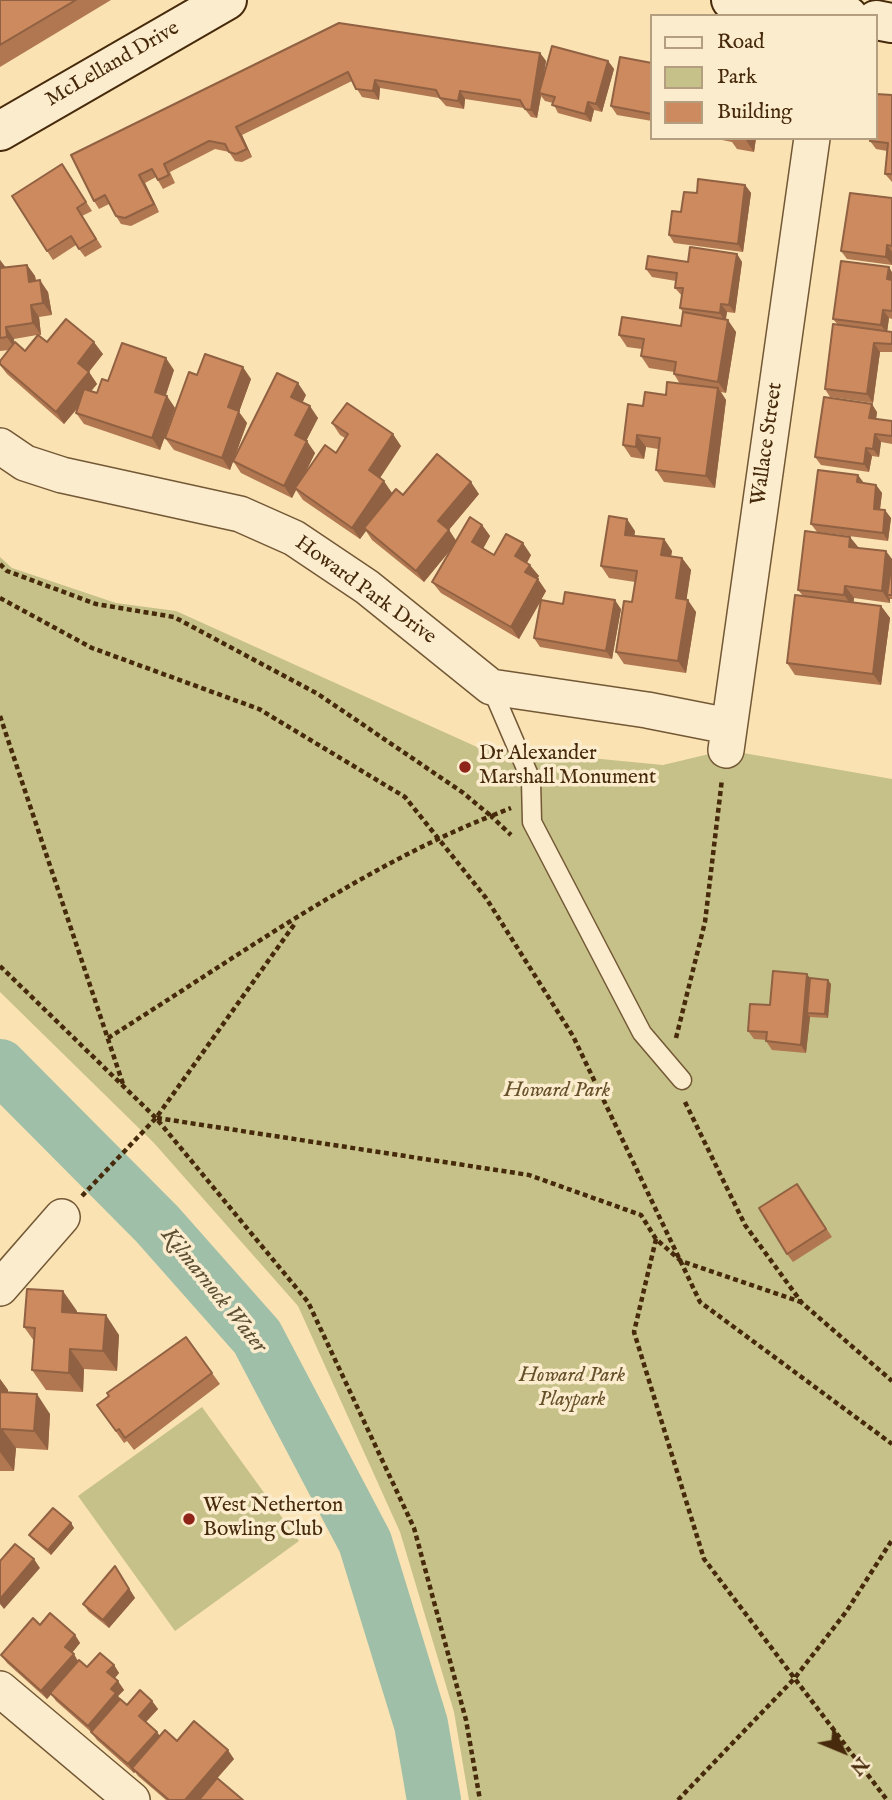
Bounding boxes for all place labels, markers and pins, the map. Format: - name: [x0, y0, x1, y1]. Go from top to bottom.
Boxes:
- place label: Dr Alexander Marshall Monument: [479, 742, 656, 792]
- marker: Dr Alexander Marshall Monument: [457, 759, 473, 775]
- place label: West Netherton Bowling Club: [203, 1494, 343, 1544]
- marker: West Netherton Bowling Club: [181, 1511, 197, 1527]

